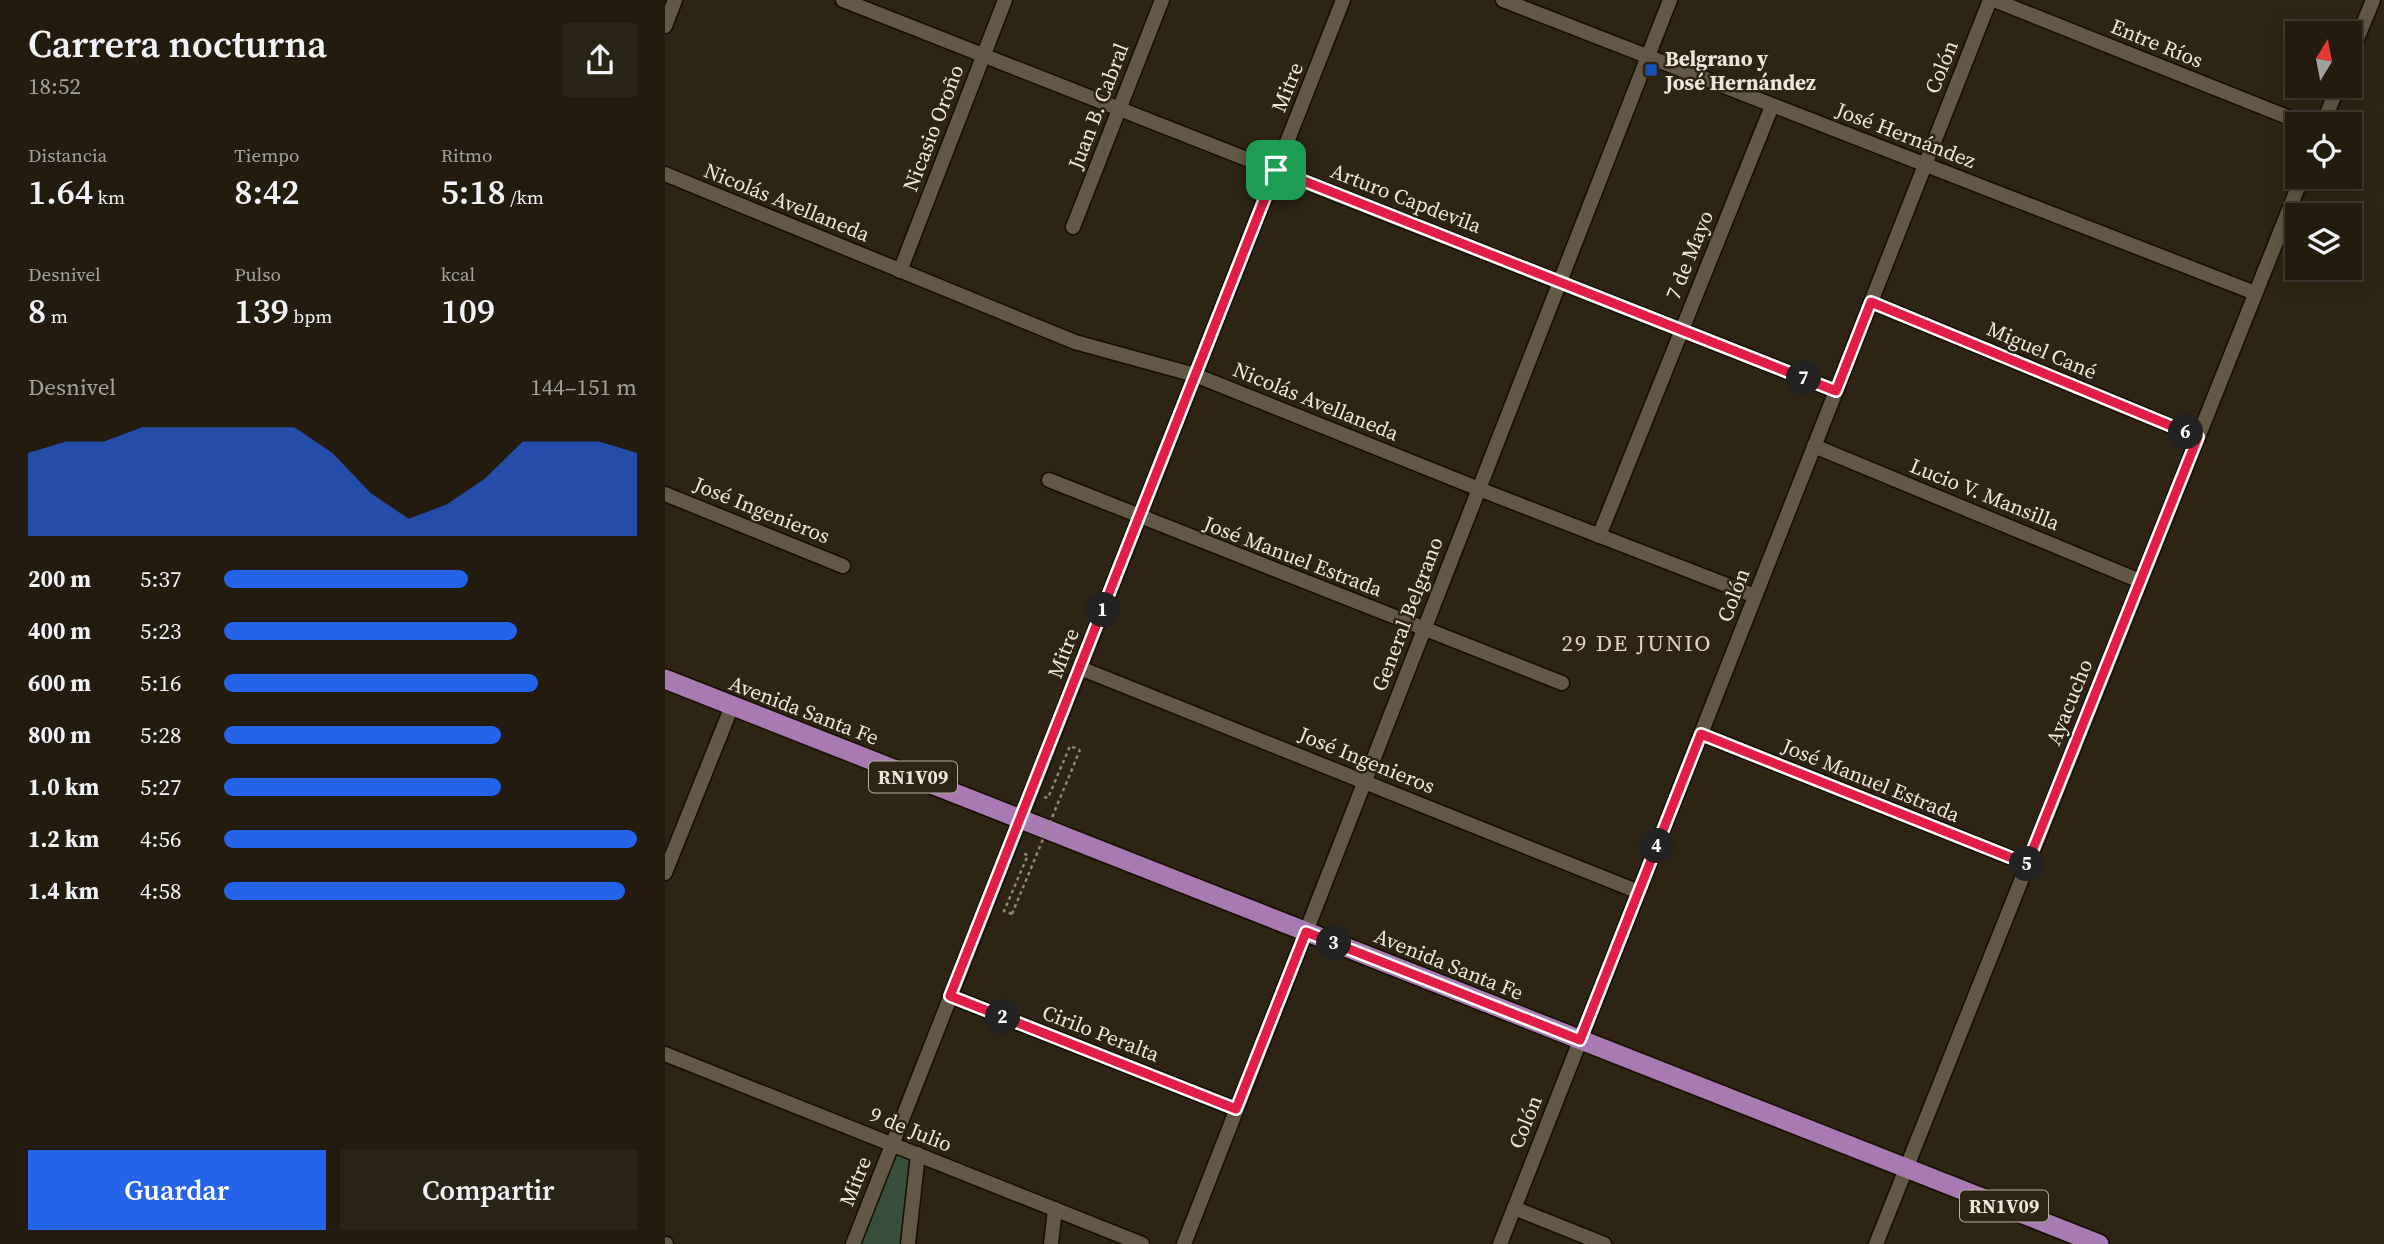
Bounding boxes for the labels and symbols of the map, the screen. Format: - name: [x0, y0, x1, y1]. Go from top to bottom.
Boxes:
- street label: Entre Ríos: [2107, 11, 2207, 75]
- north arrow: [2285, 21, 2363, 98]
- street label: Colón: [1917, 36, 1965, 98]
- street label: Juan B. Cabral: [1060, 39, 1135, 174]
- place label: Belgrano y José Hernández: [1663, 44, 1816, 97]
- street label: Mitre: [1264, 58, 1310, 116]
- street label: Nicasio Oroño: [896, 60, 970, 196]
- marker: Belgrano y José Hernández: [1643, 62, 1659, 78]
- street label: José Hernández: [1831, 95, 1980, 175]
- pin: [1246, 140, 1306, 200]
- street label: Nicolás Avellaneda: [700, 156, 874, 249]
- street label: Arturo Capdevila: [1327, 156, 1486, 240]
- street label: 7 de Mayo: [1658, 206, 1720, 304]
- street label: Miguel Cané: [1982, 314, 2102, 386]
- street label: Nicolás Avellaneda: [1229, 355, 1403, 448]
- pin: 7: [1787, 360, 1821, 396]
- pin: 6: [2169, 414, 2203, 450]
- street label: Lucio V. Mansilla: [1906, 451, 2064, 537]
- street label: José Ingenieros: [689, 469, 834, 551]
- street label: José Manuel Estrada: [1198, 508, 1387, 604]
- street label: General Belgrano: [1364, 533, 1450, 695]
- street label: Colón: [1710, 564, 1757, 626]
- pin: 1: [1085, 592, 1121, 628]
- street label: Mitre: [1040, 624, 1086, 682]
- district label: 29 DE JUNIO: [1561, 627, 1713, 659]
- street label: Ayacucho: [2039, 655, 2099, 749]
- street label: Avenida Santa Fe: [725, 668, 883, 752]
- street label: José Ingenieros: [1294, 719, 1439, 801]
- street label: José Manuel Estrada: [1777, 731, 1965, 829]
- road number: RN1V09: [869, 762, 957, 792]
- pin: 4: [1639, 828, 1675, 864]
- pin: 5: [2009, 846, 2045, 882]
- street label: Avenida Santa Fe: [1370, 921, 1528, 1007]
- pin: 3: [1317, 926, 1351, 960]
- street label: Cirilo Peralta: [1038, 997, 1164, 1069]
- pin: 2: [985, 1000, 1021, 1034]
- street label: Colón: [1501, 1091, 1549, 1153]
- street label: 9 de Julio: [866, 1099, 956, 1159]
- street label: Mitre: [832, 1152, 878, 1210]
- road number: RN1V09: [1960, 1190, 2048, 1222]

